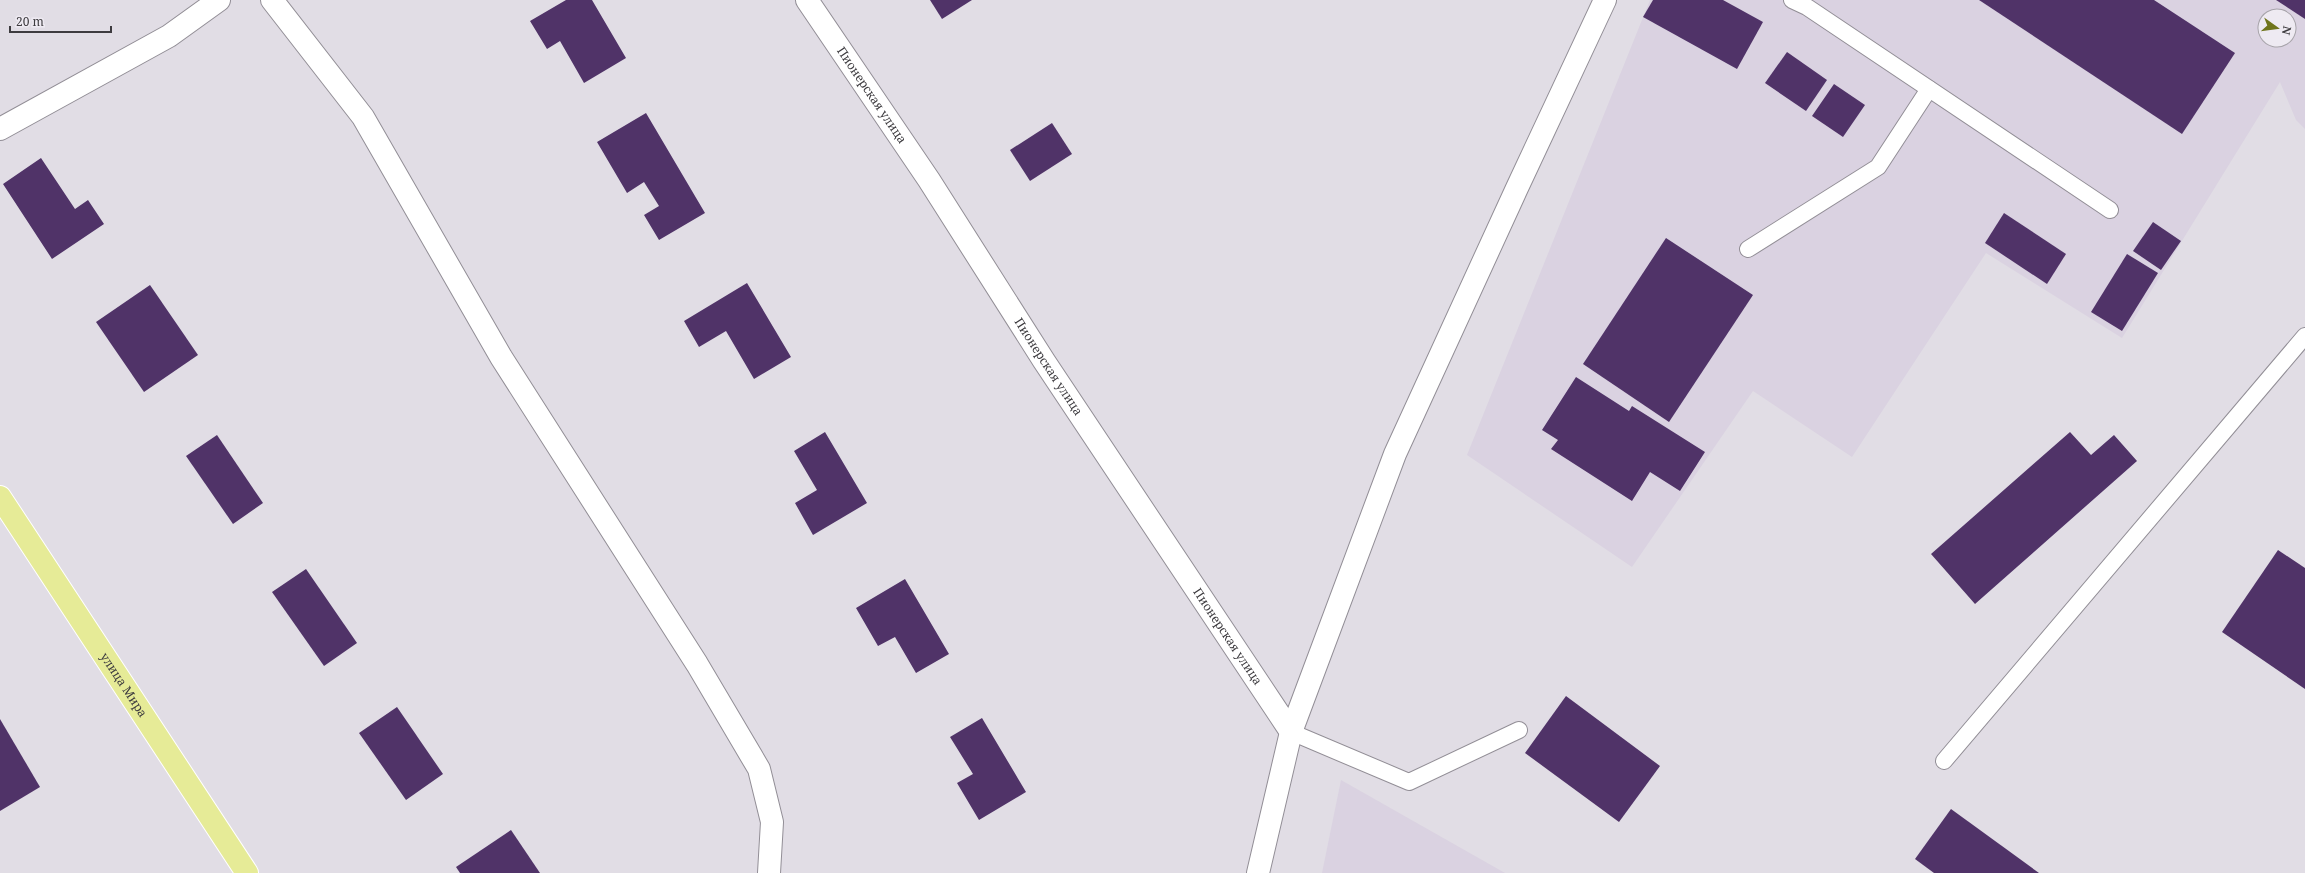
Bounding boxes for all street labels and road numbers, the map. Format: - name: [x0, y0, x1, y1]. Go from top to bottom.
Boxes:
- street label: Пионерская улица: [833, 43, 911, 147]
- street label: Пионерская улица: [1011, 314, 1087, 419]
- street label: Пионерская улица: [1189, 584, 1267, 688]
- street label: улица Мира: [96, 649, 152, 721]

